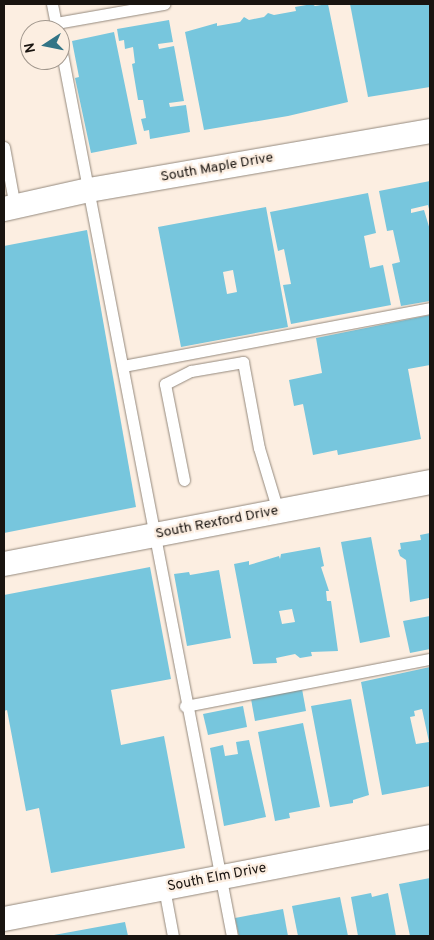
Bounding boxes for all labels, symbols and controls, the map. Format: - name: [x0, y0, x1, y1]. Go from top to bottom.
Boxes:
- north arrow: [20, 20, 70, 70]
- text: N: [21, 41, 40, 54]
- street label: South Maple Drive: [159, 150, 275, 186]
- street label: South Rexford Drive: [154, 503, 280, 543]
- street label: South Elm Drive: [166, 860, 268, 896]

